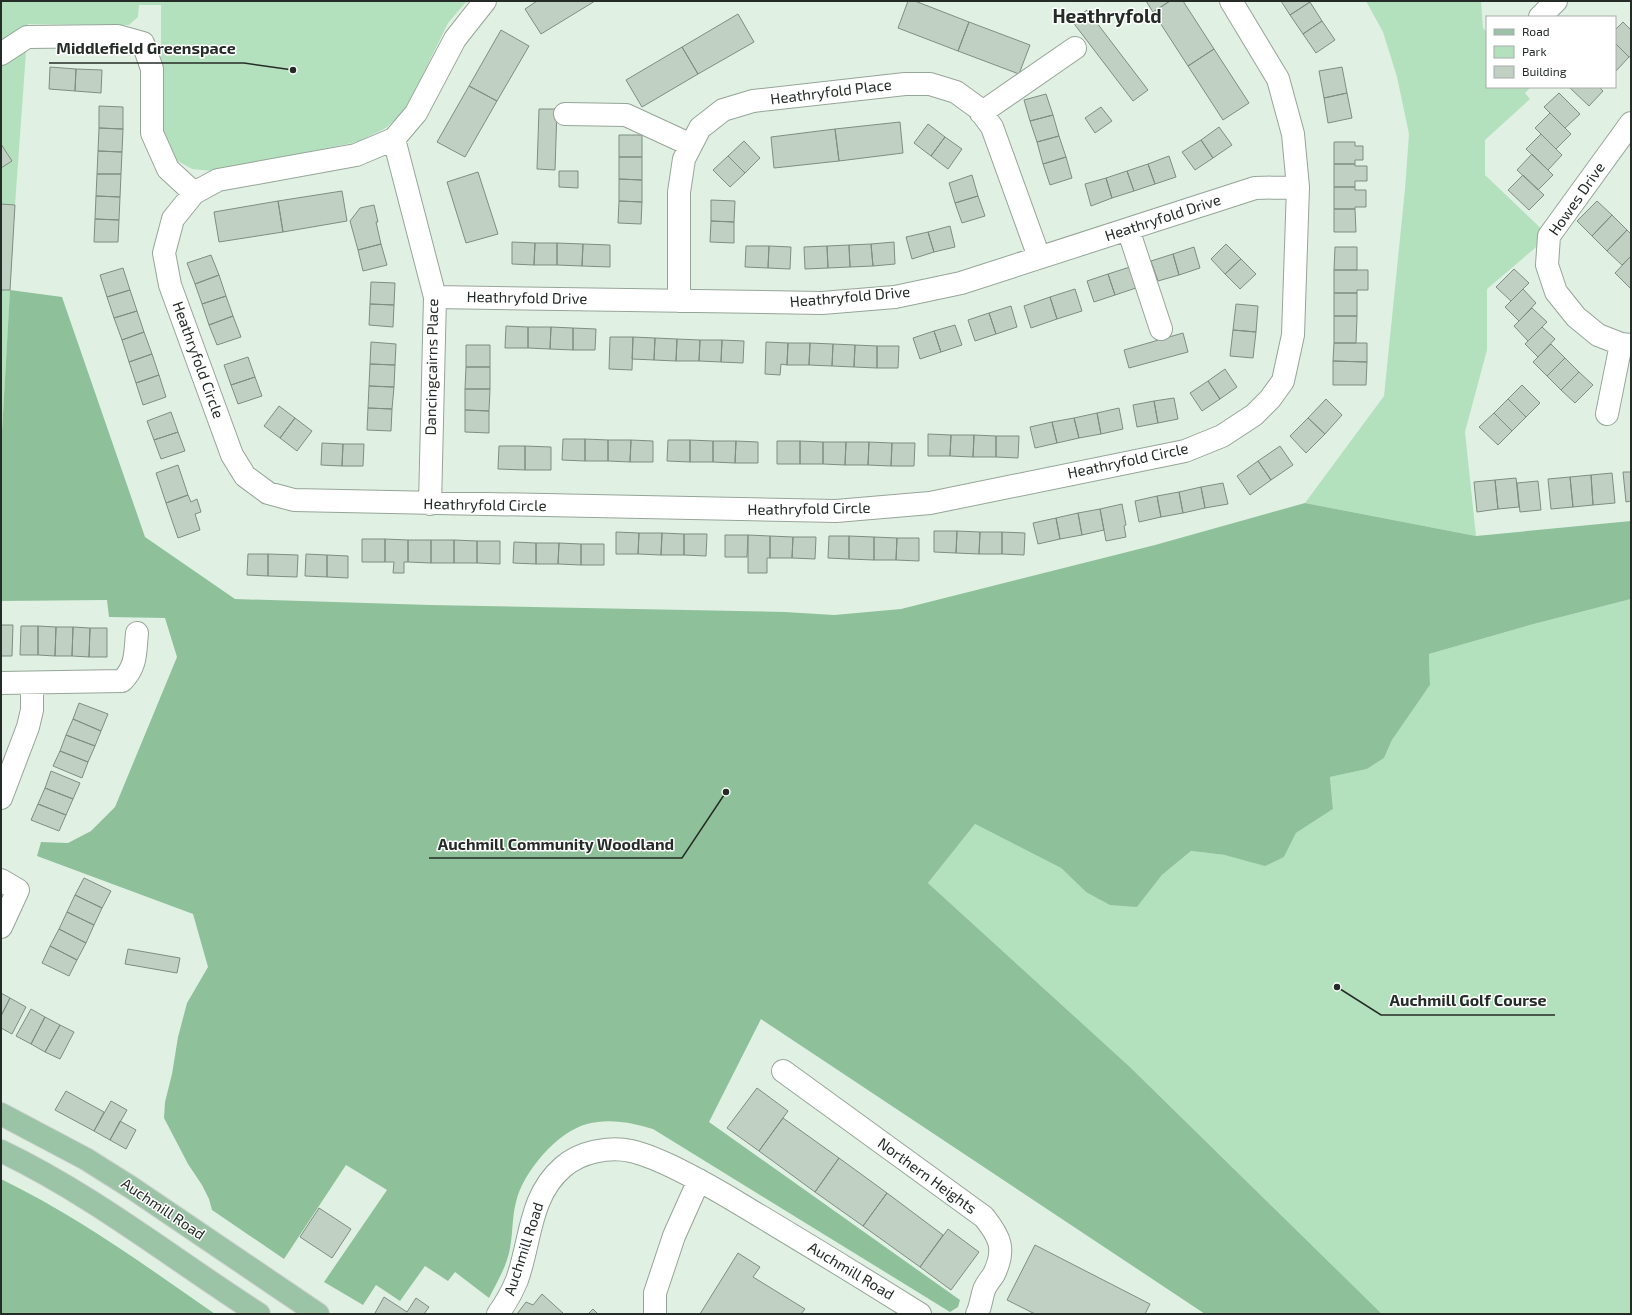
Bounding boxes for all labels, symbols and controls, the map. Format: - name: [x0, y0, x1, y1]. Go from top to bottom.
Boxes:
- district label: Heathryfold: [1052, 4, 1162, 28]
- legend: [1486, 16, 1616, 88]
- text: Road: [1522, 24, 1550, 38]
- callout: Middlefield Greenspace: [49, 35, 244, 63]
- text: Middlefield Greenspace: [56, 38, 236, 57]
- text: Park: [1522, 44, 1547, 58]
- text: Building: [1522, 64, 1567, 78]
- street label: Heathryfold Place: [769, 75, 893, 107]
- street label: Howes Drive: [1544, 158, 1608, 239]
- street label: Heathryfold Drive: [1102, 190, 1223, 244]
- street label: Heathryfold Drive: [789, 282, 911, 310]
- street label: Heathryfold Drive: [466, 287, 588, 307]
- street label: Dancingcairns Place: [421, 298, 441, 436]
- street label: Heathryfold Circle: [169, 299, 228, 421]
- street label: Heathryfold Circle: [1066, 438, 1190, 482]
- street label: Heathryfold Circle: [423, 494, 547, 514]
- street label: Heathryfold Circle: [747, 498, 871, 518]
- callout: Auchmill Community Woodland: [429, 830, 682, 858]
- text: Auchmill Community Woodland: [438, 834, 674, 854]
- callout: Auchmill Golf Course: [1381, 987, 1555, 1015]
- text: Auchmill Golf Course: [1389, 990, 1547, 1009]
- street label: Northern Heights: [875, 1133, 981, 1217]
- street label: Auchmill Road: [118, 1174, 209, 1243]
- street label: Auchmill Road: [499, 1200, 547, 1298]
- street label: Auchmill Road: [805, 1237, 898, 1303]

